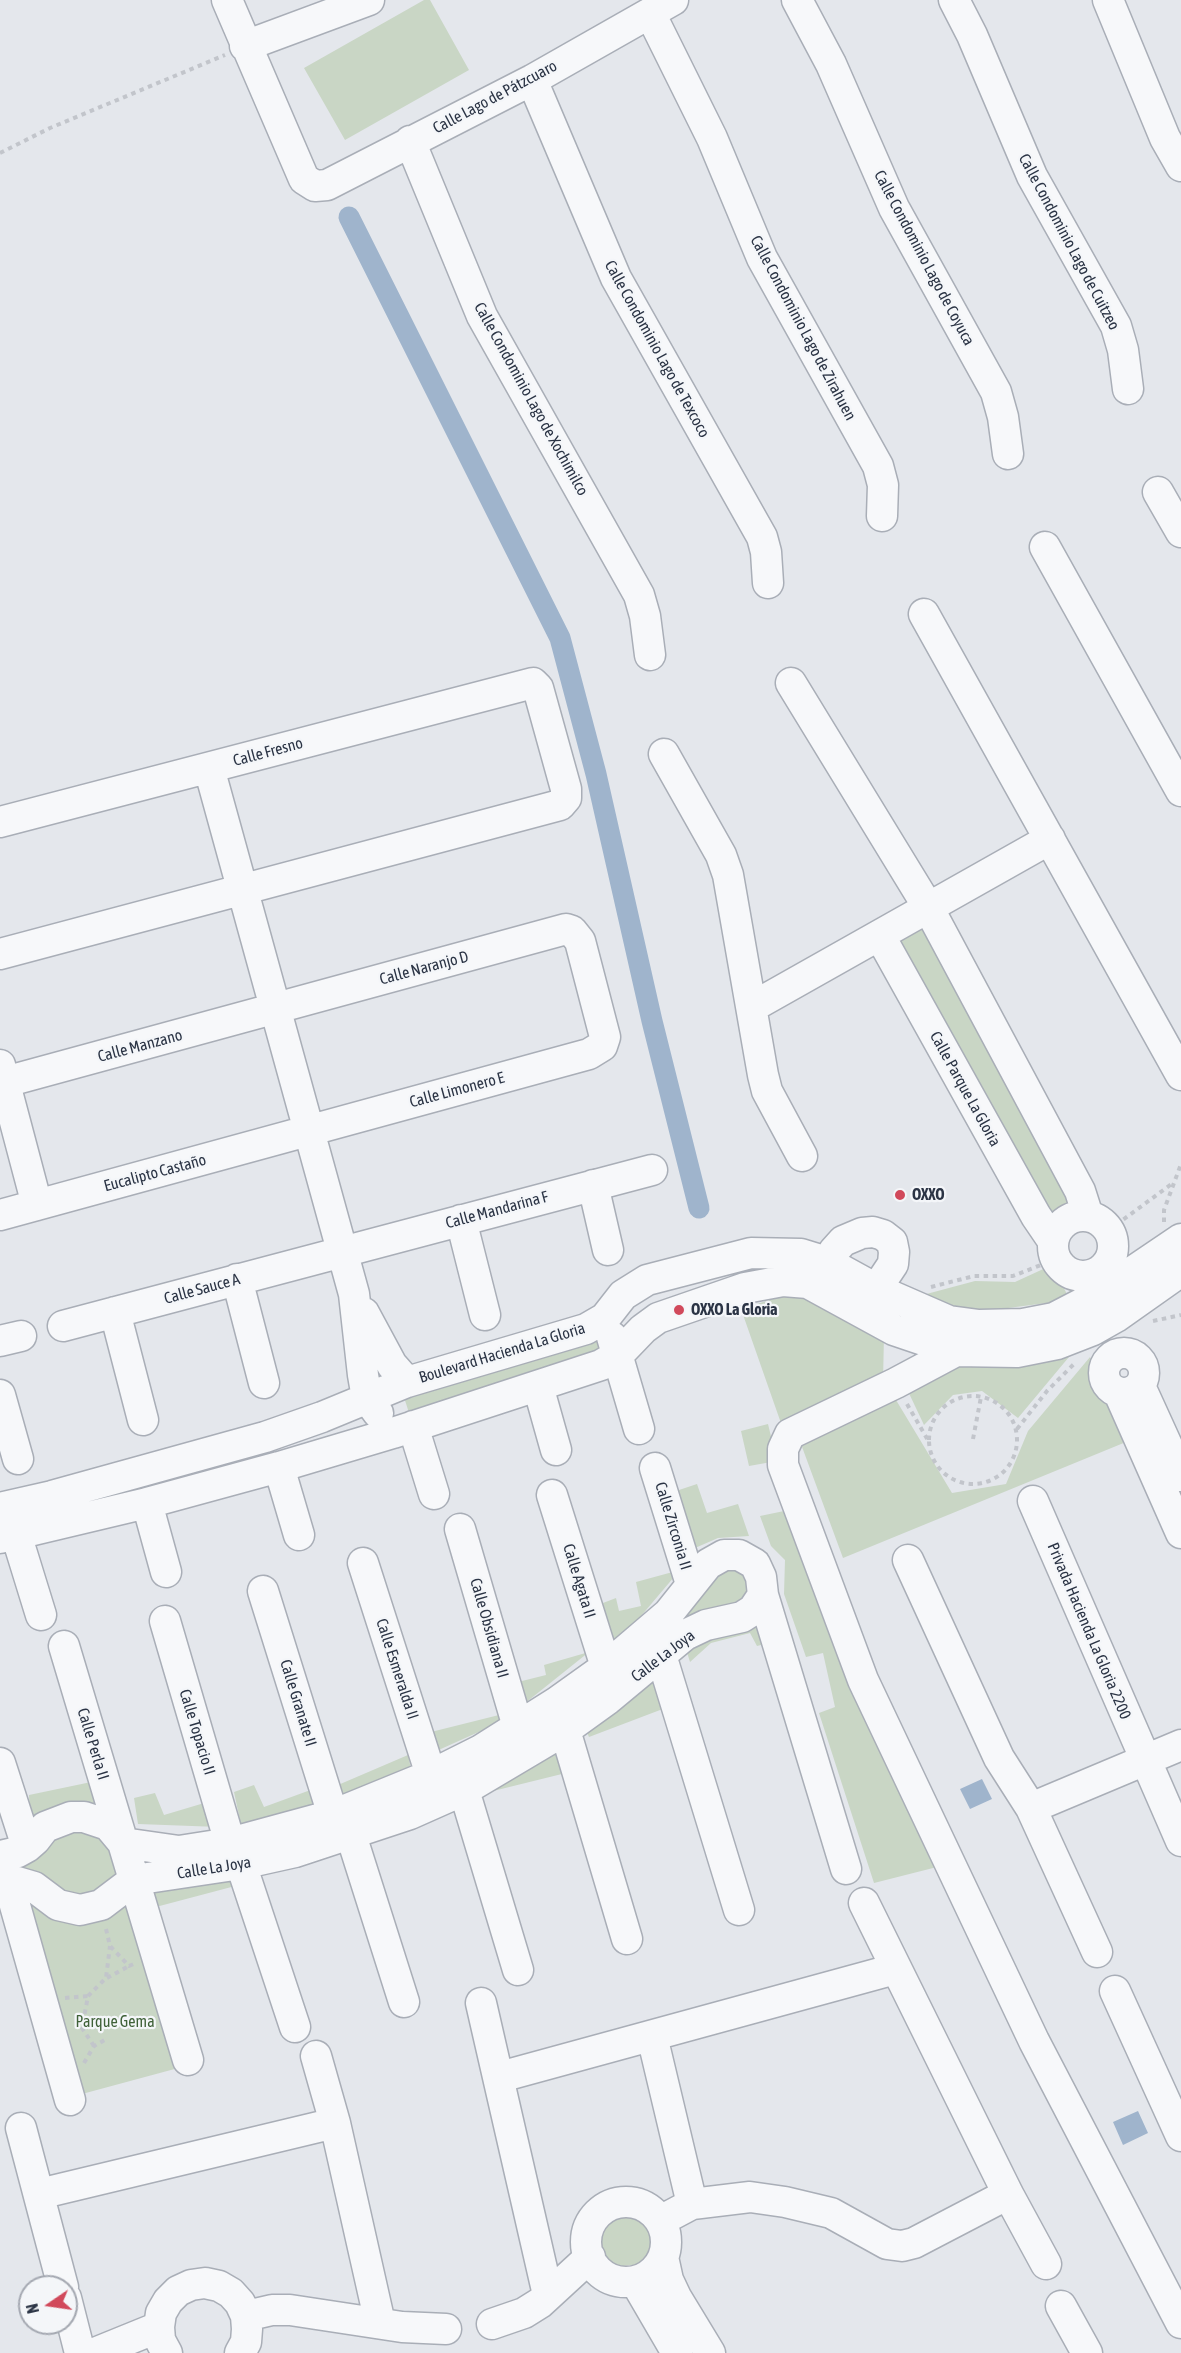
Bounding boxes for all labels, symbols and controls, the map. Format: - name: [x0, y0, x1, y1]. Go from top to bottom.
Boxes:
- street label: Calle Lago de Pátzcuaro: [430, 56, 560, 138]
- street label: Calle Condominio Lago de Cuitzeo: [1014, 151, 1124, 333]
- street label: Calle Condominio Lago de Coyuca: [870, 167, 978, 349]
- street label: Calle Condominio Lago de Zirahuen: [746, 232, 860, 424]
- street label: Calle Condominio Lago de Texcoco: [600, 257, 714, 441]
- street label: Calle Condominio Lago de Xochimilco: [470, 299, 592, 499]
- street label: Calle Fresno: [231, 733, 305, 771]
- street label: Calle Naranjo D: [377, 947, 471, 989]
- street label: Calle Manzano: [96, 1025, 184, 1067]
- street label: Calle Parque La Gloria: [925, 1028, 1005, 1150]
- street label: Calle Limonero E: [407, 1068, 507, 1112]
- street label: Eucalipto Castaño: [102, 1150, 208, 1196]
- place label: OXXO: [912, 1185, 945, 1205]
- street label: Calle Mandarina F: [444, 1187, 550, 1233]
- marker: OXXO: [893, 1188, 907, 1202]
- street label: Calle Sauce A: [162, 1270, 242, 1308]
- place label: OXXO La Gloria: [691, 1300, 778, 1320]
- marker: OXXO La Gloria: [672, 1303, 686, 1317]
- street label: Boulevard Hacienda La Gloria: [417, 1319, 587, 1387]
- street label: Calle Zirconia II: [651, 1480, 695, 1572]
- street label: Privada Hacienda La Gloria 2200: [1043, 1540, 1135, 1722]
- street label: Calle Agata II: [559, 1542, 599, 1620]
- street label: Calle Obsidiana II: [466, 1576, 512, 1680]
- street label: Calle Esmeralda II: [372, 1616, 422, 1722]
- street label: Calle La Joya: [627, 1626, 699, 1686]
- street label: Calle Granate II: [276, 1657, 320, 1749]
- street label: Calle Topacio II: [175, 1687, 219, 1777]
- street label: Calle Perla II: [73, 1706, 113, 1782]
- street label: Calle La Joya: [176, 1853, 252, 1883]
- park label: Parque Gema: [75, 2012, 155, 2032]
- north arrow: [18, 2275, 78, 2335]
- text: N: [23, 2302, 42, 2315]

